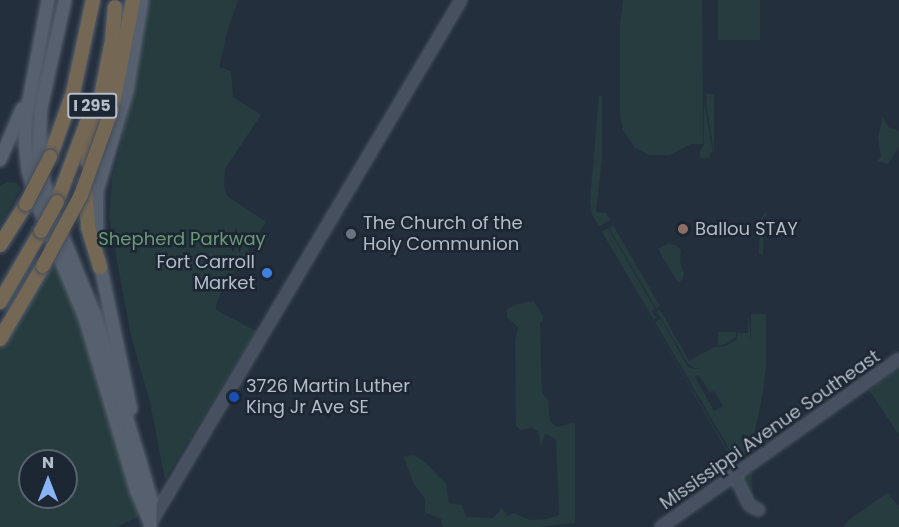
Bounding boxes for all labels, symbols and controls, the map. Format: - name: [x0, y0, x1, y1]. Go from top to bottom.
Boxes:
- road number: I 295: [66, 93, 118, 119]
- place label: The Church of the Holy Communion: [363, 213, 523, 256]
- place label: Ballou STAY: [695, 218, 798, 240]
- marker: Ballou STAY: [676, 222, 690, 236]
- marker: The Church of the Holy Communion: [344, 227, 358, 241]
- park label: Shepherd Parkway: [98, 228, 266, 250]
- place label: Fort Carroll Market: [156, 252, 255, 294]
- marker: Fort Carroll Market: [260, 266, 274, 280]
- street label: Mississippi Avenue Southeast: [656, 346, 884, 514]
- place label: 3726 Martin Luther King Jr Ave SE: [246, 376, 410, 418]
- marker: 3726 Martin Luther King Jr Ave SE: [227, 390, 241, 404]
- north arrow: [18, 449, 78, 509]
- text: N: [42, 451, 54, 474]

